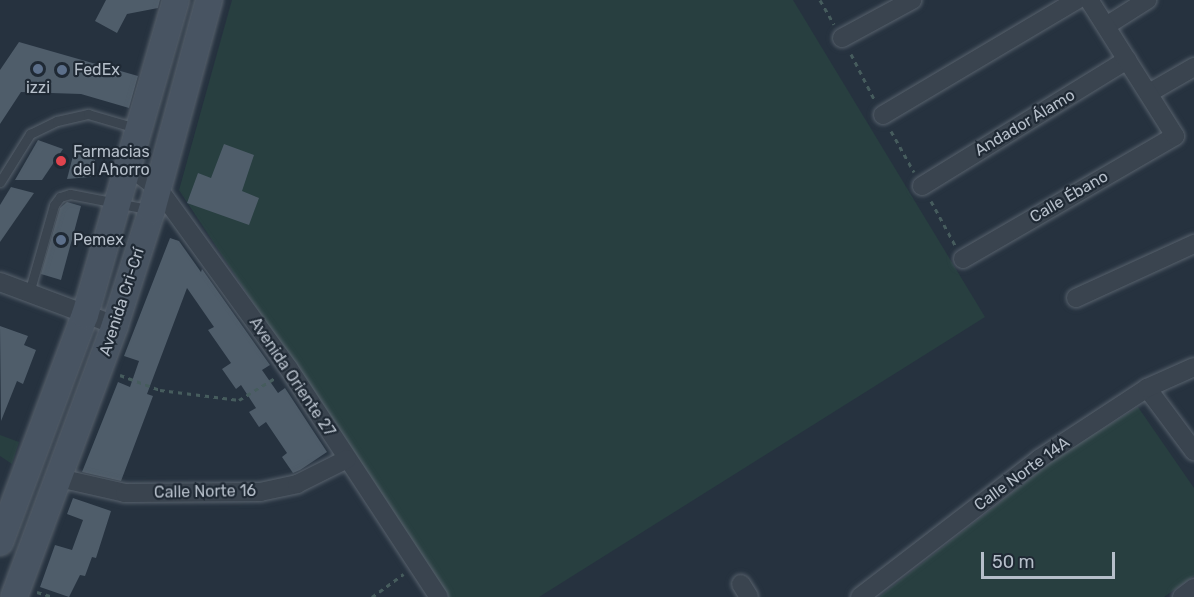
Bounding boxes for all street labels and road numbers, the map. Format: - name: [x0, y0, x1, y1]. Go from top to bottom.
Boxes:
- street label: Andador Álamo: [971, 85, 1079, 161]
- street label: Calle Ébano: [1026, 167, 1112, 227]
- street label: Avenida Cri-Crí: [95, 246, 149, 358]
- street label: Avenida Oriente 27: [245, 314, 339, 440]
- street label: Calle Norte 14A: [971, 433, 1073, 515]
- street label: Calle Norte 16: [154, 482, 256, 502]

